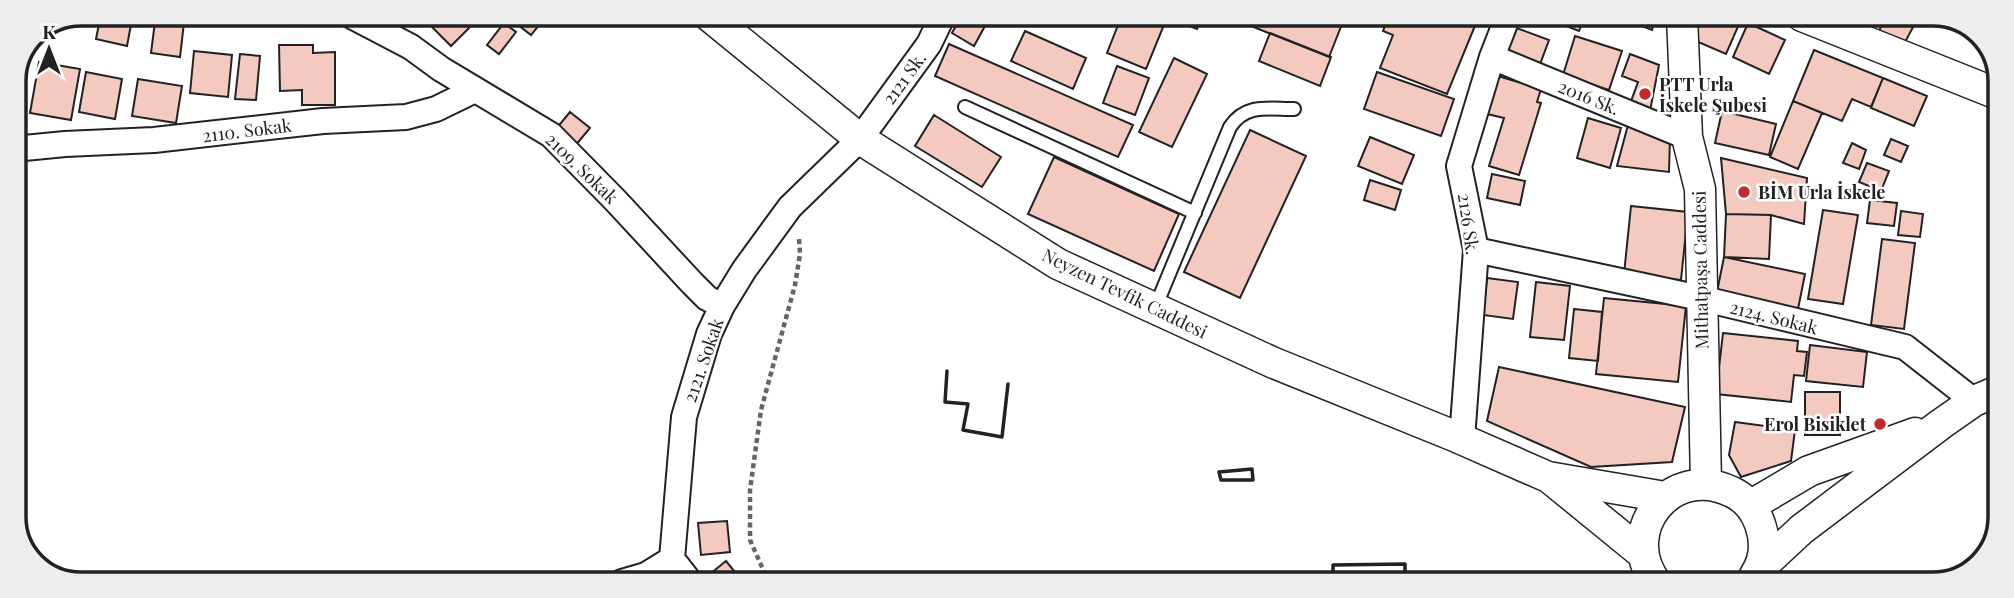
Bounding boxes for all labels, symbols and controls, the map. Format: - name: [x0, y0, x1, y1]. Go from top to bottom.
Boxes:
- north arrow: [14, 14, 84, 84]
- text: K: [42, 18, 56, 44]
- street label: 2121 Sk.: [877, 47, 931, 109]
- place label: PTT Urla İskele Şubesi: [1659, 72, 1767, 117]
- street label: 2016 Sk.: [1555, 74, 1623, 120]
- marker: PTT Urla İskele Şubesi: [1637, 86, 1653, 102]
- street label: 2110. Sokak: [201, 113, 293, 147]
- street label: 2109. Sokak: [540, 127, 624, 209]
- place label: BİM Urla İskele: [1758, 180, 1885, 204]
- marker: BİM Urla İskele: [1736, 184, 1752, 200]
- street label: Mithatpaşa Caddesi: [1687, 190, 1713, 350]
- street label: 2126 Sk.: [1453, 192, 1485, 256]
- street label: Neyzen Tevfik Caddesi: [1038, 243, 1212, 343]
- street label: 2124. Sokak: [1728, 294, 1821, 340]
- street label: 2121. Sokak: [677, 315, 729, 405]
- place label: Erol Bisiklet: [1764, 412, 1867, 436]
- marker: Erol Bisiklet: [1872, 416, 1888, 432]

